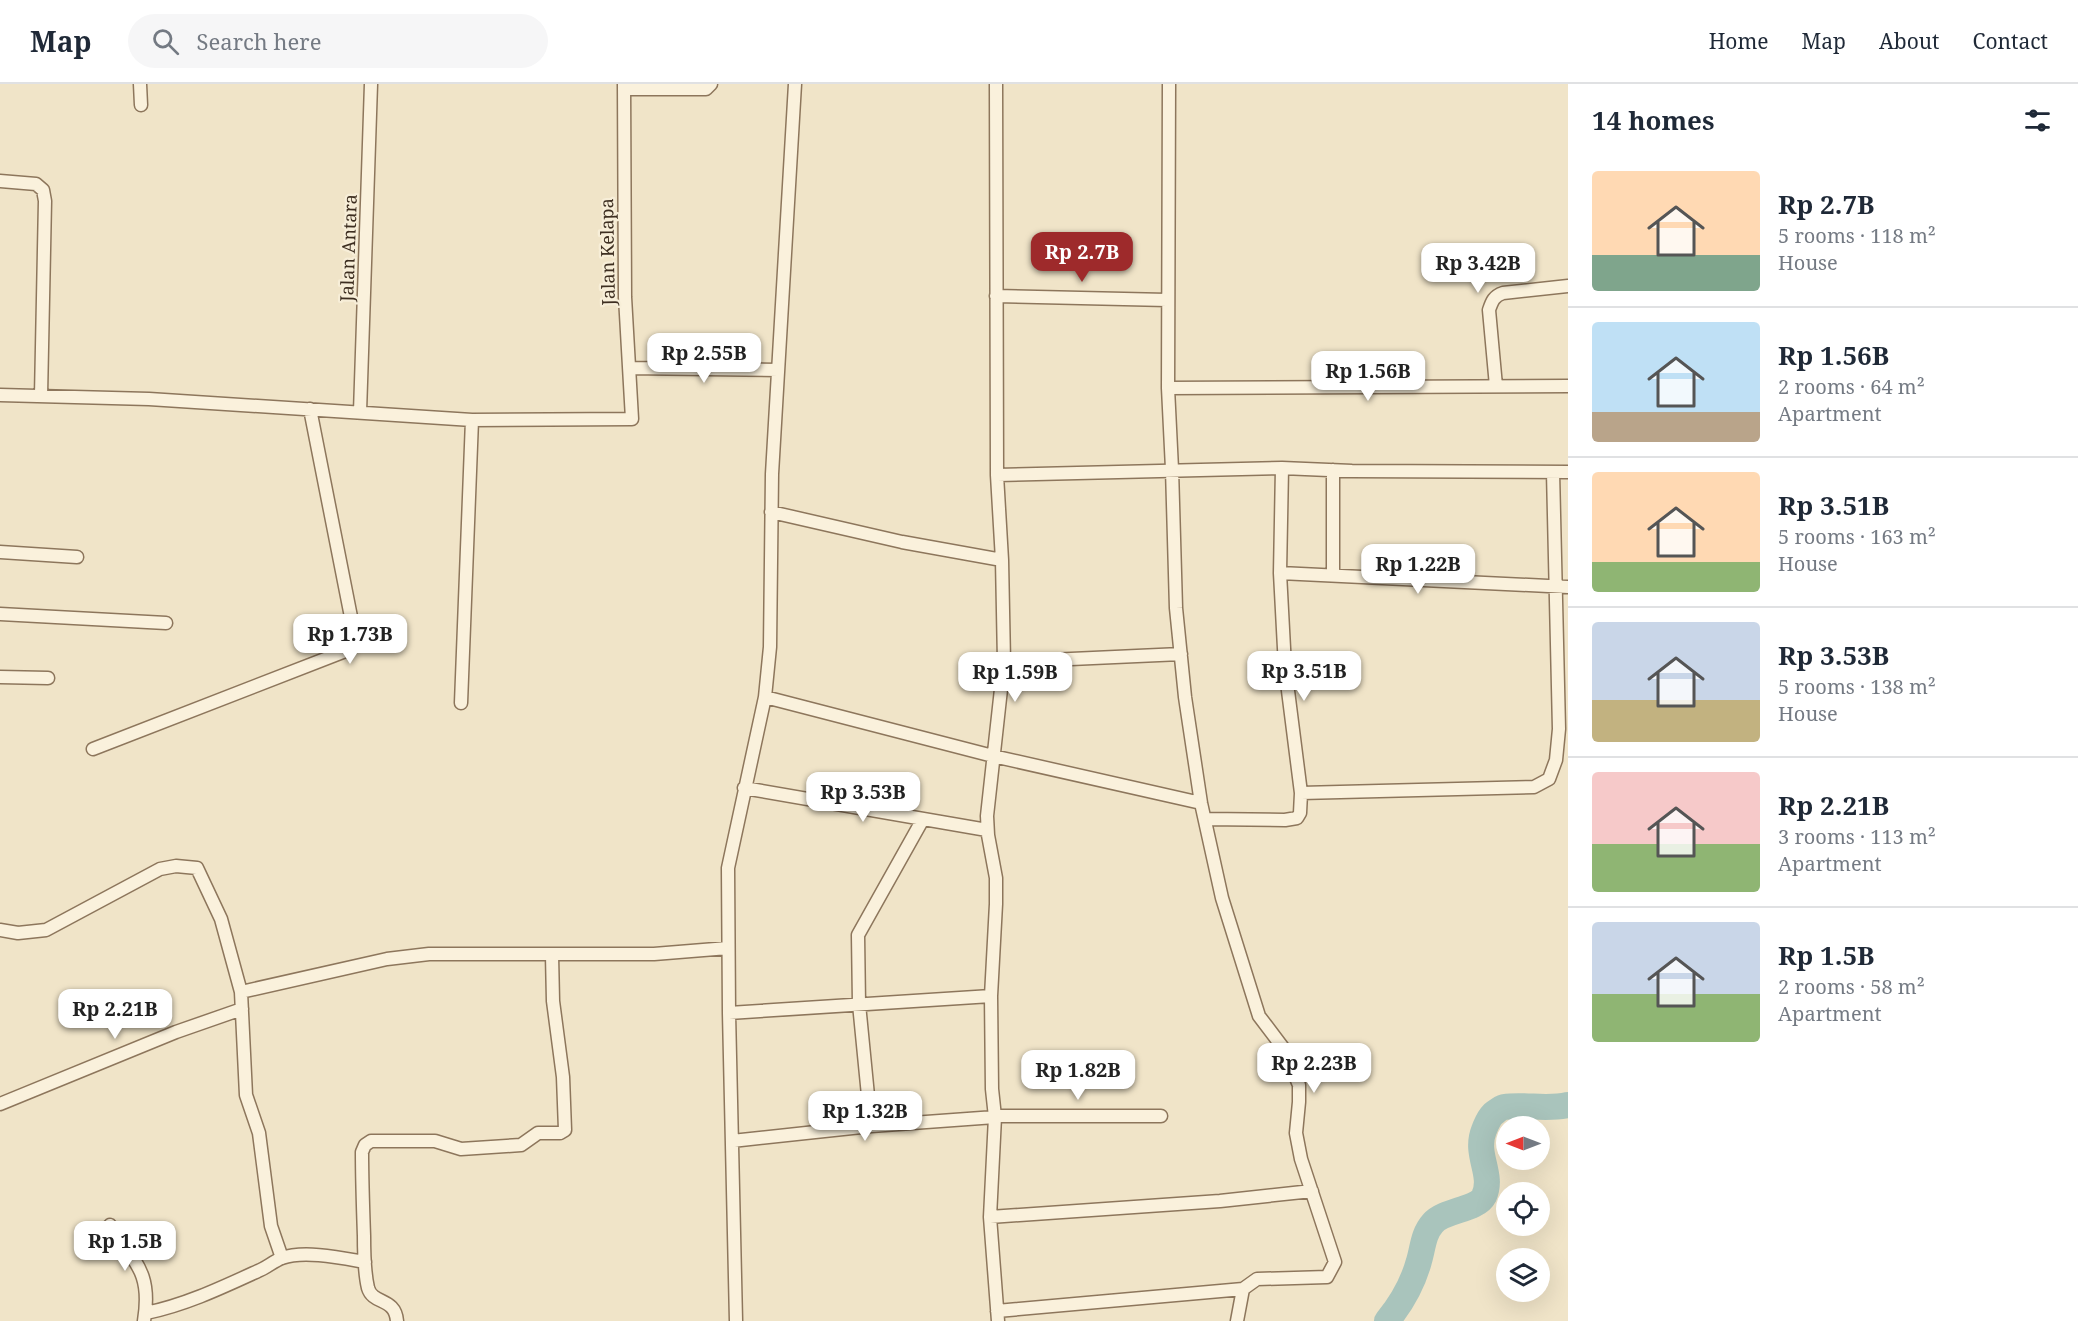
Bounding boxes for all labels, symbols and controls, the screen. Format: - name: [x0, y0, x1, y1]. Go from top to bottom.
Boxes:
- search box: [128, 14, 548, 68]
- text: Map: [30, 22, 92, 60]
- icon: search: [149, 25, 182, 58]
- text: Search here: [197, 26, 321, 56]
- text: Home: [1709, 27, 1769, 55]
- text: Map: [1802, 27, 1846, 55]
- text: About: [1879, 27, 1940, 55]
- text: Contact: [1973, 27, 2048, 55]
- text: 14 homes: [1592, 102, 1714, 138]
- icon: filters: [2021, 104, 2054, 137]
- text: Rp 2.7B: [1778, 186, 1875, 222]
- street label: Jalan Antara: [334, 194, 362, 303]
- icon: home: [1640, 195, 1712, 267]
- street label: Jalan Kelapa: [594, 198, 620, 307]
- text: 5 rooms · 118 m²: [1778, 222, 1936, 249]
- pin: Rp 2.7B: [1027, 232, 1137, 283]
- text: Rp 2.7B: [1045, 238, 1119, 265]
- pin: Rp 3.42B: [1416, 243, 1540, 294]
- text: Rp 3.42B: [1435, 249, 1521, 276]
- text: House: [1778, 249, 1838, 276]
- pin: Rp 2.55B: [642, 333, 766, 384]
- text: Rp 1.56B: [1778, 337, 1889, 373]
- text: Rp 2.55B: [661, 339, 747, 366]
- icon: home: [1640, 346, 1712, 418]
- pin: Rp 1.56B: [1306, 351, 1430, 402]
- text: Rp 1.56B: [1325, 357, 1411, 384]
- text: 2 rooms · 64 m²: [1778, 373, 1925, 400]
- text: Apartment: [1778, 400, 1882, 427]
- text: Rp 3.51B: [1778, 487, 1889, 523]
- icon: home: [1640, 496, 1712, 568]
- text: 5 rooms · 163 m²: [1778, 523, 1936, 550]
- pin: Rp 1.22B: [1356, 544, 1480, 595]
- text: Rp 1.22B: [1375, 550, 1461, 577]
- text: House: [1778, 550, 1838, 577]
- pin: Rp 1.73B: [288, 614, 412, 665]
- text: Rp 1.73B: [307, 620, 393, 647]
- text: Rp 3.53B: [1778, 637, 1889, 673]
- icon: home: [1640, 646, 1712, 718]
- pin: Rp 3.51B: [1242, 651, 1366, 702]
- pin: Rp 1.59B: [953, 652, 1077, 703]
- text: Rp 3.51B: [1261, 657, 1347, 684]
- text: Rp 1.59B: [972, 658, 1058, 685]
- text: 5 rooms · 138 m²: [1778, 673, 1936, 700]
- text: House: [1778, 700, 1838, 727]
- pin: Rp 3.53B: [801, 772, 925, 823]
- text: Rp 3.53B: [820, 778, 906, 805]
- text: Rp 2.21B: [1778, 787, 1889, 823]
- icon: home: [1640, 796, 1712, 868]
- text: 3 rooms · 113 m²: [1778, 823, 1936, 850]
- text: Apartment: [1778, 850, 1882, 877]
- text: Rp 1.5B: [1778, 937, 1875, 973]
- icon: home: [1640, 946, 1712, 1018]
- text: 2 rooms · 58 m²: [1778, 973, 1925, 1000]
- pin: Rp 2.21B: [53, 989, 177, 1040]
- text: Rp 2.21B: [72, 995, 158, 1022]
- text: Apartment: [1778, 1000, 1882, 1027]
- pin: Rp 2.23B: [1252, 1043, 1376, 1094]
- text: Rp 2.23B: [1271, 1049, 1357, 1076]
- pin: Rp 1.82B: [1016, 1050, 1140, 1101]
- text: Rp 1.82B: [1035, 1056, 1121, 1083]
- pin: Rp 1.32B: [803, 1091, 927, 1142]
- text: Rp 1.32B: [822, 1097, 908, 1124]
- north arrow: [1496, 1116, 1550, 1170]
- map controls: [1496, 1116, 1550, 1302]
- button: locate: [1496, 1182, 1550, 1236]
- pin: Rp 1.5B: [70, 1221, 180, 1272]
- text: Rp 1.5B: [88, 1227, 162, 1254]
- button: layers: [1496, 1248, 1550, 1302]

